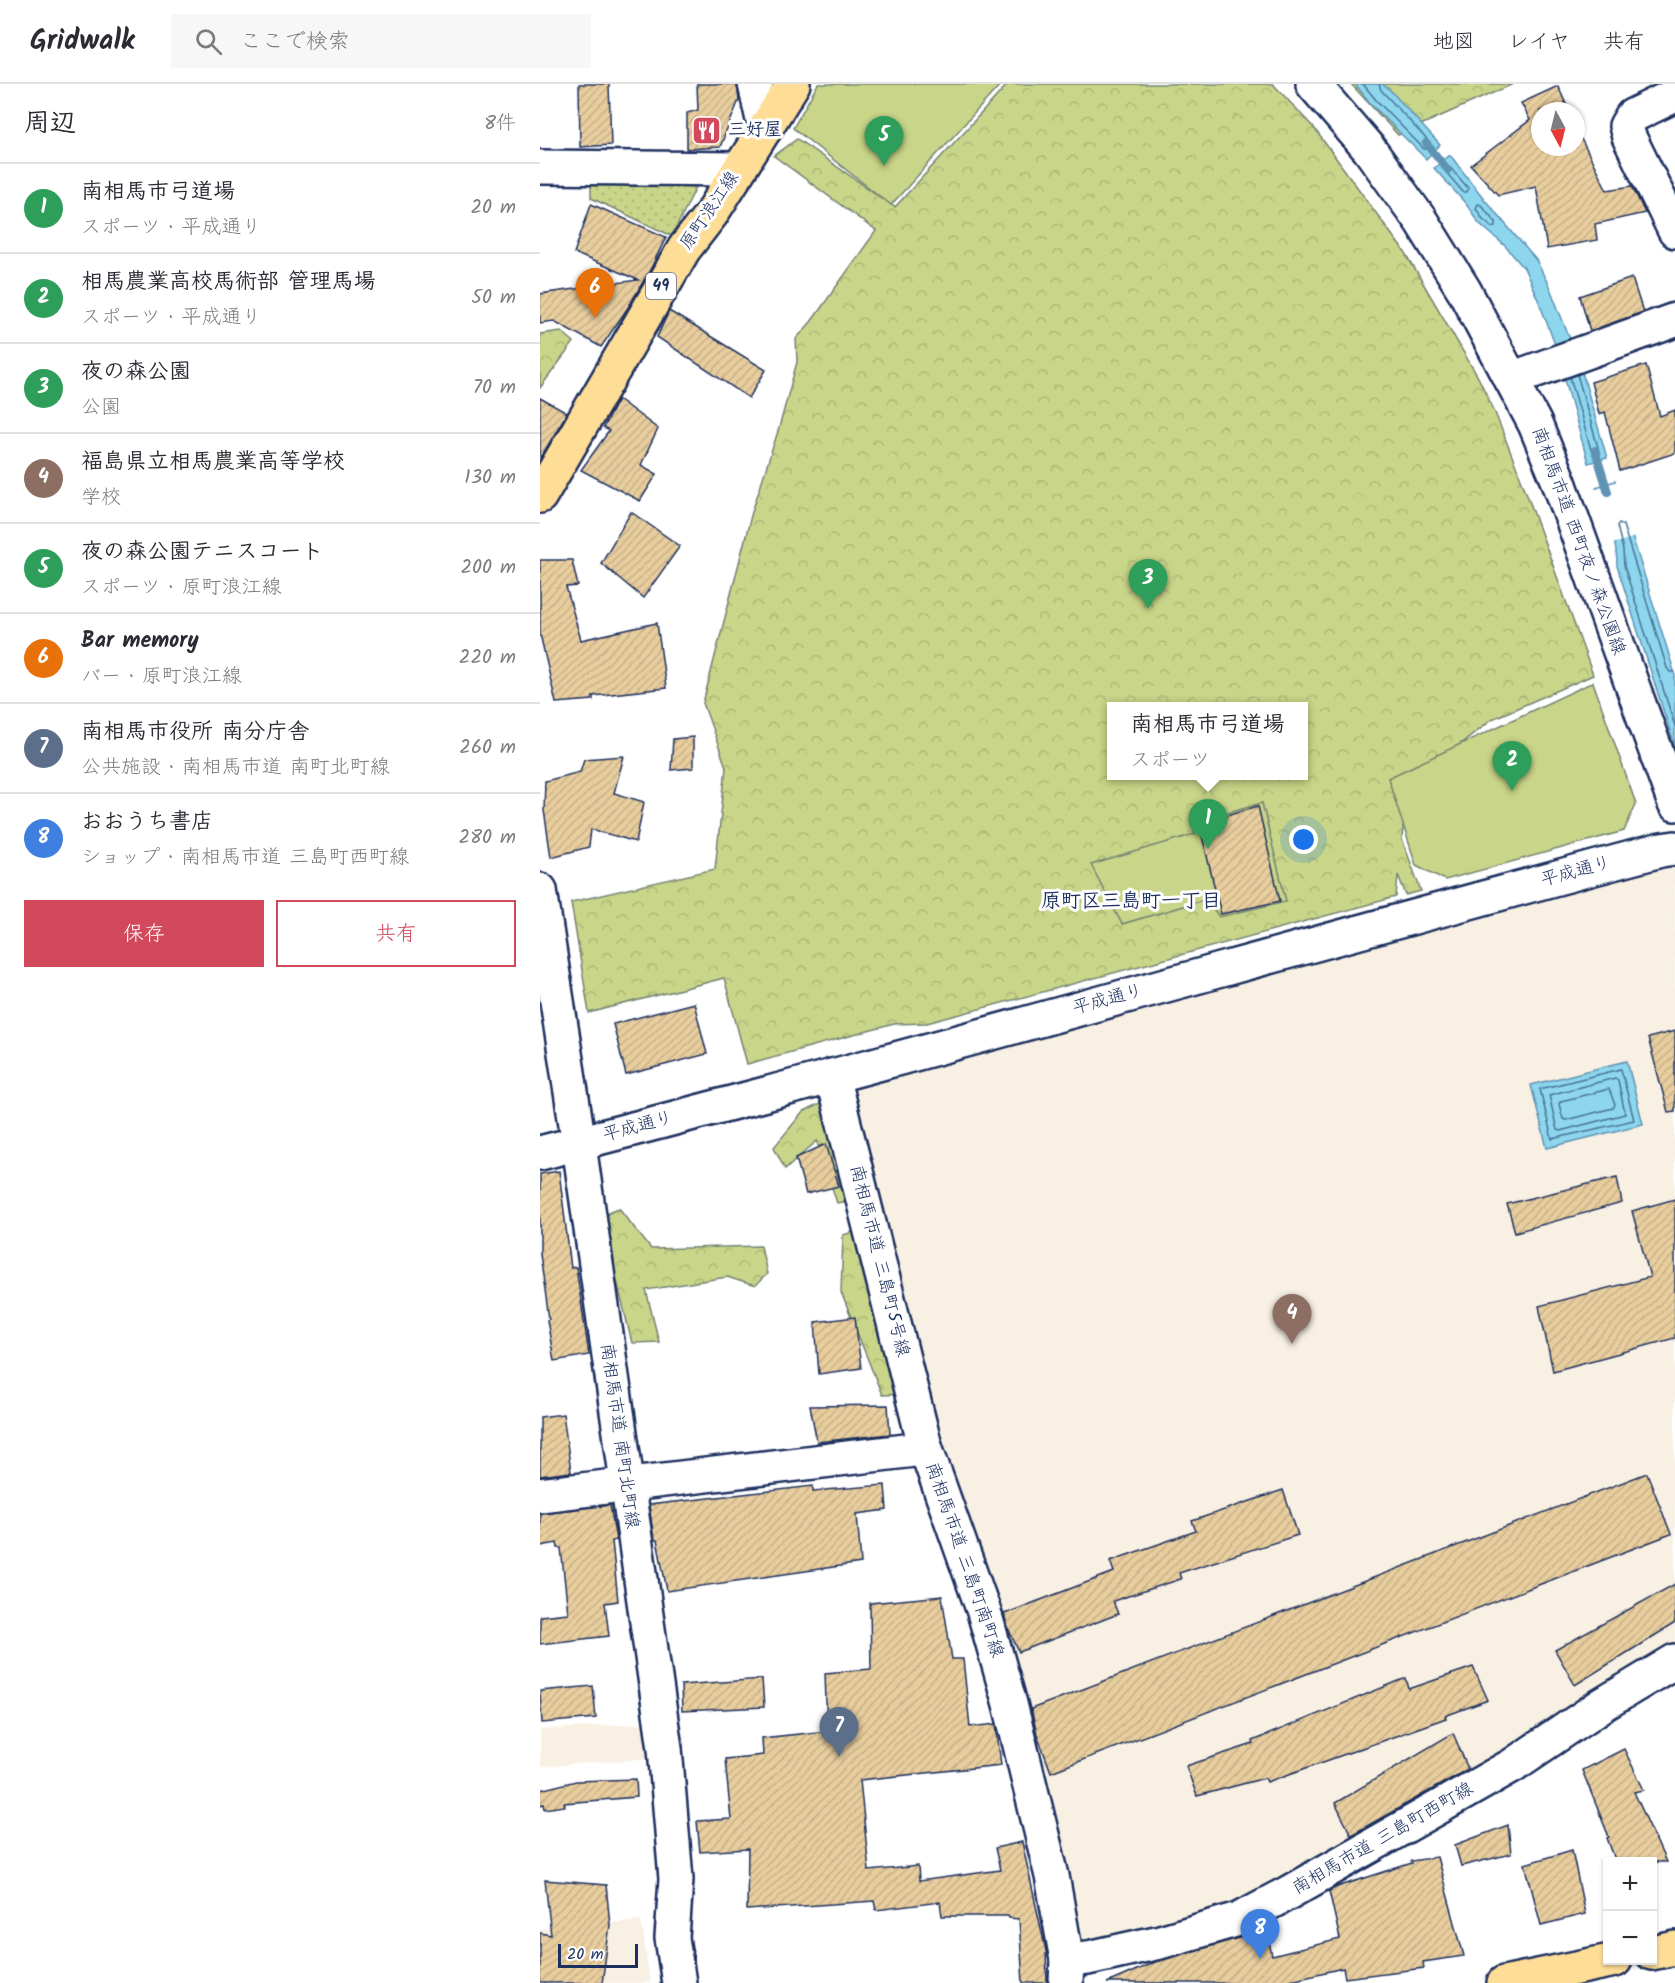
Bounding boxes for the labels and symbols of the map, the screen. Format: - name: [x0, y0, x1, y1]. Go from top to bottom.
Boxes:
- north arrow: [1531, 102, 1585, 156]
- restaurant icon: 三好屋: [691, 114, 723, 146]
- place label: 三好屋: [728, 116, 782, 145]
- pin: 5: [864, 116, 904, 166]
- street label: 原町浪江線: [673, 166, 747, 256]
- pin: 6: [576, 268, 614, 318]
- road number: 49: [646, 273, 676, 299]
- street label: 南相馬市道 西町夜ノ森公園線: [1523, 423, 1633, 659]
- pin: 3: [1128, 560, 1168, 609]
- pin: 2: [1492, 742, 1532, 791]
- pin: 1: [1188, 800, 1228, 849]
- your location: [1289, 825, 1318, 854]
- street label: 平成通り: [1537, 849, 1615, 895]
- district label: 原町区三島町一丁目: [1041, 886, 1221, 918]
- street label: 平成通り: [1069, 977, 1147, 1023]
- street label: 平成通り: [599, 1104, 677, 1150]
- street label: 南相馬市道 三島町5号線: [841, 1162, 917, 1360]
- pin: 4: [1272, 1294, 1311, 1344]
- street label: 南相馬市道 南町北町線: [592, 1341, 646, 1531]
- street label: 南相馬市道 三島町南町線: [917, 1458, 1011, 1662]
- pin: 7: [820, 1708, 858, 1757]
- street label: 南相馬市道 三島町西町線: [1287, 1775, 1479, 1903]
- pin: 8: [1240, 1910, 1280, 1959]
- scale bar: [558, 1941, 638, 1968]

